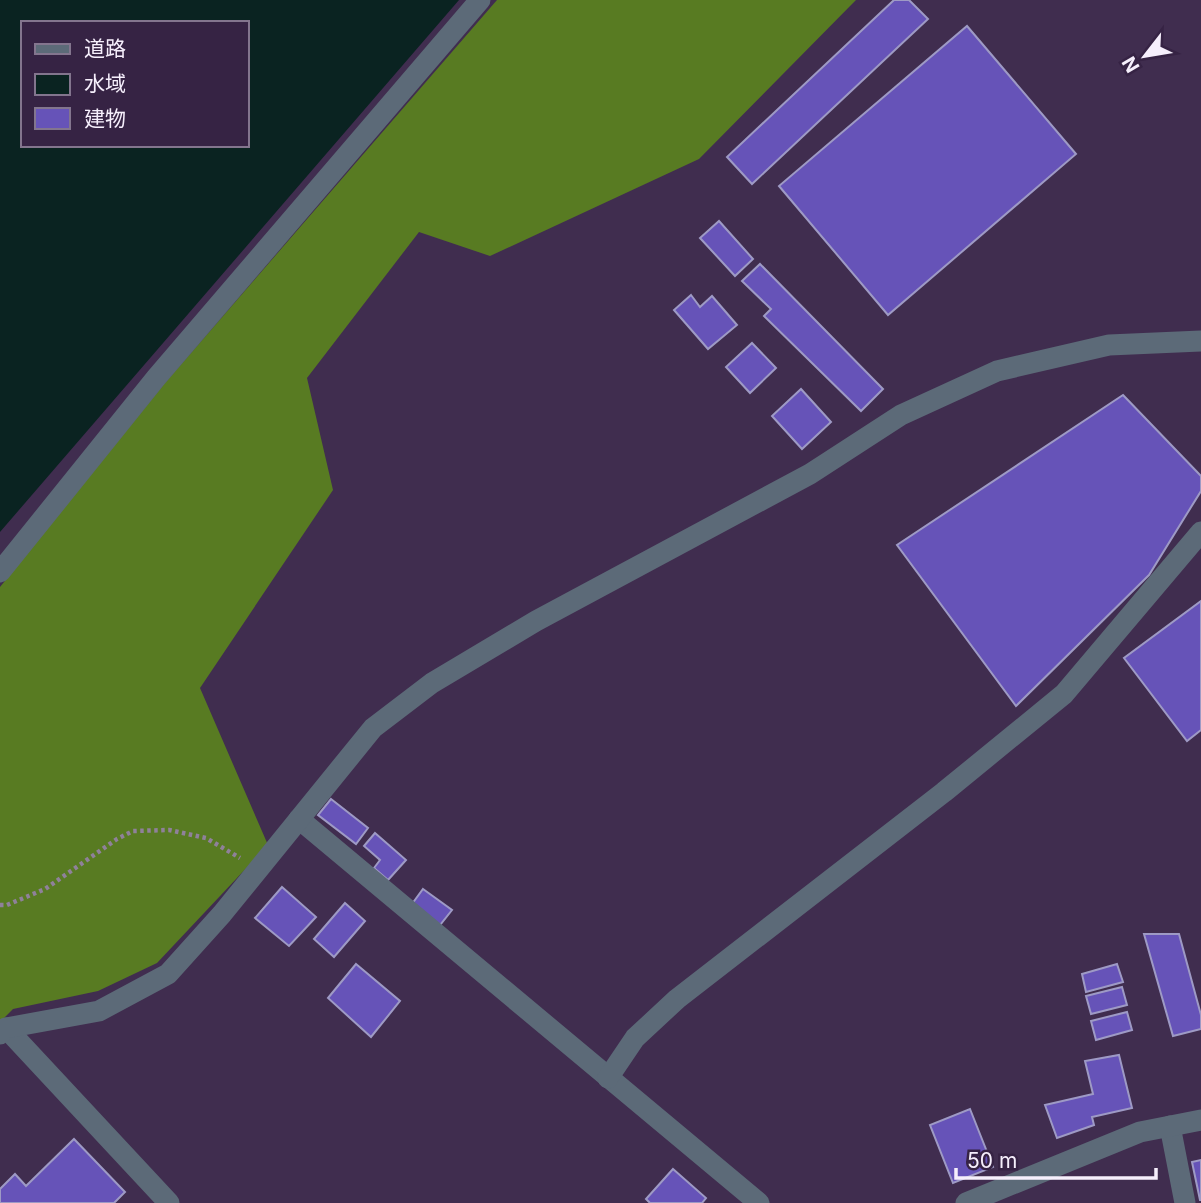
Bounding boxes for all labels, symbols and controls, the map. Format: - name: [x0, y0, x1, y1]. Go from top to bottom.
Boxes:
- legend: [21, 21, 248, 147]
- north arrow: [1110, 21, 1180, 91]
- text: 道路: [84, 36, 126, 61]
- text: N: [1117, 52, 1144, 77]
- text: 水域: [84, 71, 126, 96]
- text: 建物: [84, 106, 126, 131]
- scale bar: [956, 1136, 1156, 1180]
- text: 50 m: [967, 1148, 1017, 1173]

